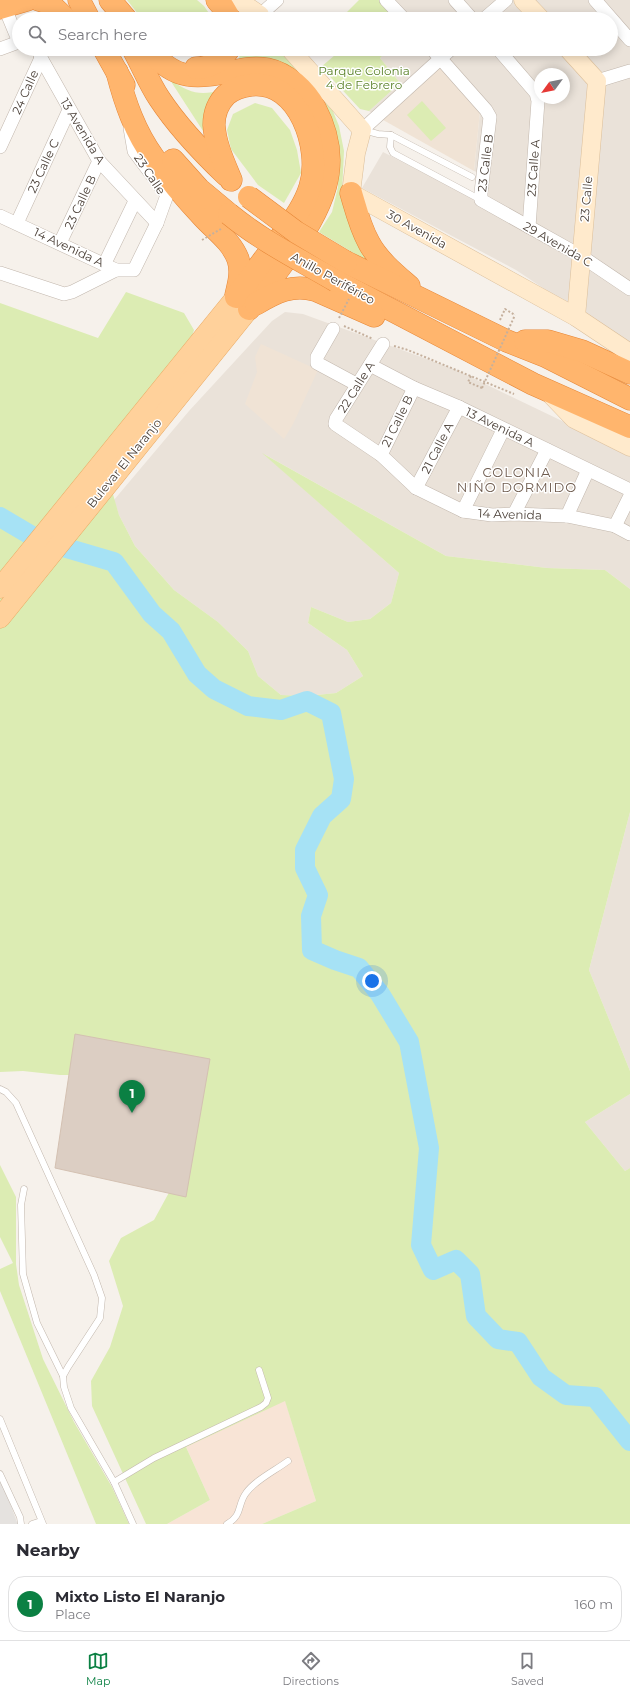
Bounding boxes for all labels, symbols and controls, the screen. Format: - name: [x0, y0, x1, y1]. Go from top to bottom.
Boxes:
- search box: [12, 12, 618, 56]
- icon: search: [26, 23, 48, 45]
- text: Search here: [58, 25, 147, 44]
- park label: Parque Colonia 4 de Febrero: [318, 63, 410, 92]
- street label: 24 Calle: [9, 68, 41, 116]
- north arrow: [534, 68, 570, 104]
- street label: 13 Avenida A: [57, 95, 109, 167]
- street label: 23 Calle B: [474, 133, 496, 193]
- street label: 23 Calle C: [24, 136, 62, 195]
- street label: 23 Calle A: [524, 138, 543, 197]
- street label: 23 Calle: [131, 151, 169, 197]
- street label: 23 Calle B: [61, 172, 99, 232]
- street label: 23 Calle: [577, 175, 595, 223]
- street label: 30 Avenida: [384, 206, 450, 252]
- street label: 29 Avenida C: [521, 218, 596, 270]
- street label: 14 Avenida A: [32, 224, 107, 270]
- street label: Anillo Periférico: [288, 249, 378, 307]
- street label: 22 Calle A: [334, 358, 378, 415]
- street label: 21 Calle B: [378, 393, 416, 449]
- street label: 13 Avenida A: [463, 404, 537, 450]
- street label: Bulevar El Naranjo: [83, 415, 165, 511]
- street label: 21 Calle A: [418, 420, 456, 476]
- district label: COLONIA NIÑO DORMIDO: [457, 464, 577, 495]
- street label: 14 Avenida: [478, 505, 542, 523]
- your location: [362, 971, 382, 991]
- pin: 1: [119, 1080, 145, 1113]
- text: Nearby: [16, 1540, 80, 1560]
- text: Mixto Listo El Naranjo: [55, 1587, 225, 1606]
- text: 1: [27, 1596, 33, 1612]
- text: 160 m: [575, 1596, 613, 1612]
- text: Place: [55, 1606, 91, 1622]
- tab: Map: [86, 1650, 110, 1688]
- tab: Directions: [283, 1650, 339, 1688]
- tab: Saved: [511, 1650, 544, 1688]

